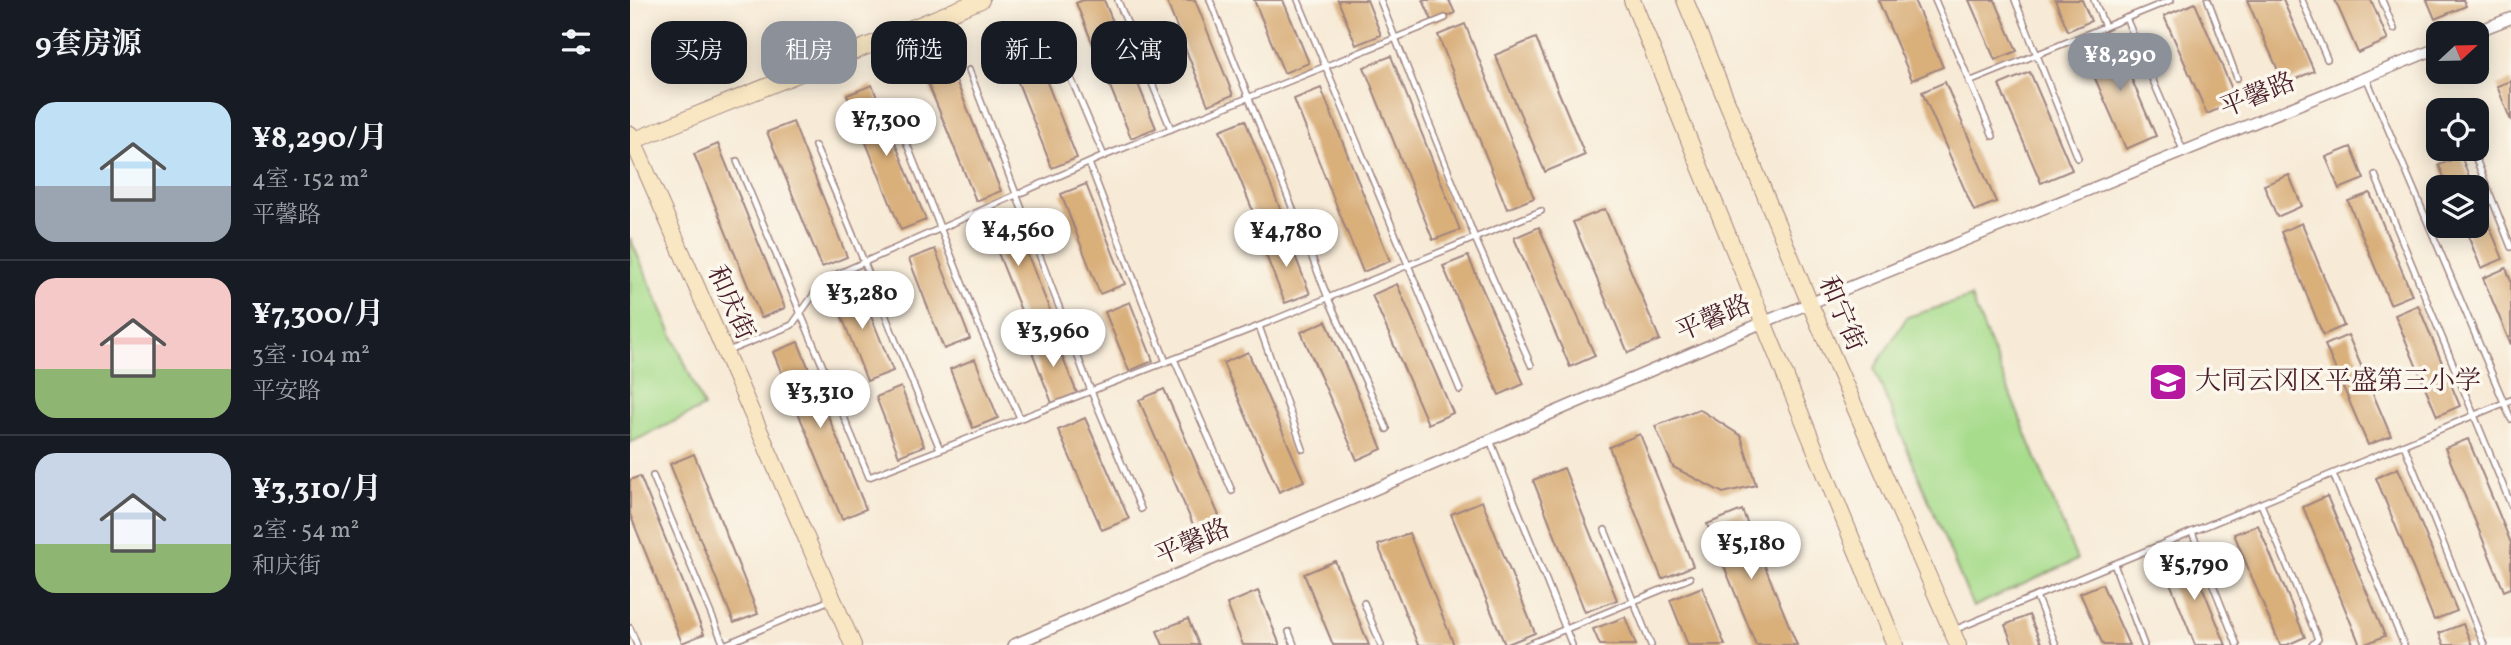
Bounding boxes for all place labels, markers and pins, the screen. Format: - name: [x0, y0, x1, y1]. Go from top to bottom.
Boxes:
- pin: ¥8,290: [2063, 34, 2177, 93]
- pin: ¥7,300: [829, 99, 943, 158]
- pin: ¥4,560: [961, 208, 1075, 268]
- pin: ¥4,780: [1229, 210, 1343, 269]
- pin: ¥3,280: [805, 272, 919, 331]
- pin: ¥3,960: [996, 310, 1110, 369]
- school or university icon: 大同云冈区平盛第三小学: [2147, 361, 2189, 403]
- place label: 大同云冈区平盛第三小学: [2195, 364, 2481, 400]
- pin: ¥3,310: [763, 370, 877, 430]
- pin: ¥5,180: [1694, 522, 1808, 581]
- pin: ¥5,790: [2137, 542, 2251, 602]

